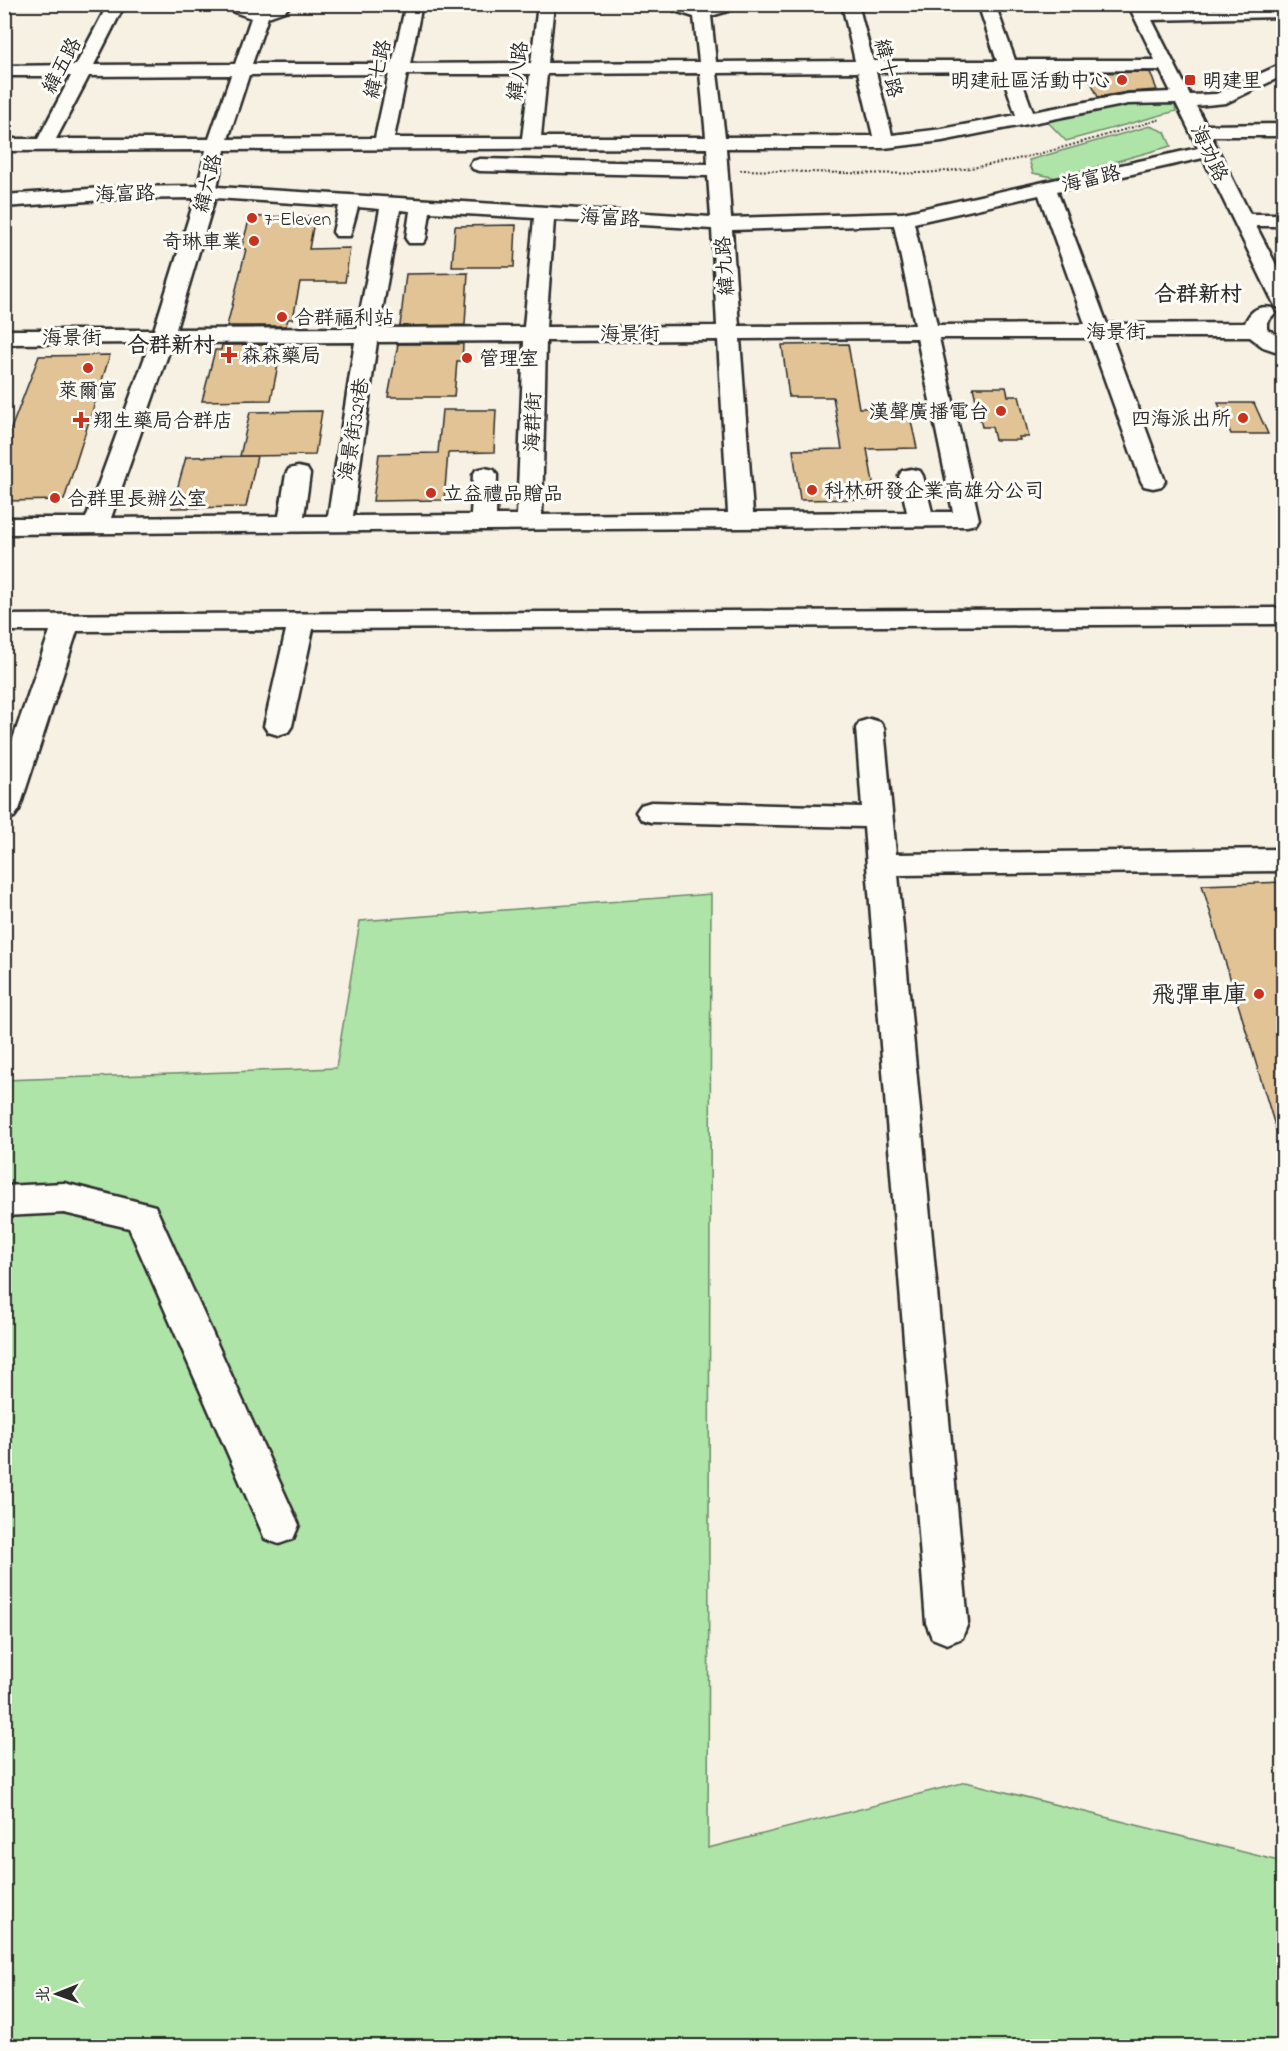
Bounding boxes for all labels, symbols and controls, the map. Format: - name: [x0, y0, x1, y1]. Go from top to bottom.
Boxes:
- street label: 緯五路: [36, 32, 91, 99]
- street label: 緯七路: [359, 36, 401, 102]
- street label: 緯十路: [865, 36, 908, 102]
- street label: 緯八路: [502, 39, 537, 103]
- place label: 明建社區活動中心: [950, 68, 1110, 97]
- place label: 明建里: [1202, 68, 1262, 97]
- marker: 明建社區活動中心: [1115, 73, 1129, 87]
- marker: 明建里: [1183, 73, 1197, 87]
- street label: 海功路: [1182, 121, 1234, 188]
- street label: 緯六路: [188, 150, 231, 216]
- street label: 海富路: [1059, 159, 1125, 201]
- street label: 海富路: [95, 180, 157, 211]
- street label: 海富路: [579, 203, 642, 236]
- place label: 7-Eleven: [264, 206, 331, 235]
- marker: 7-Eleven: [245, 211, 259, 225]
- place label: 奇琳車業: [162, 229, 242, 258]
- marker: 奇琳車業: [247, 234, 261, 248]
- street label: 緯九路: [710, 234, 743, 297]
- district label: 合群新村: [1154, 280, 1242, 312]
- place label: 合群福利站: [294, 305, 394, 334]
- marker: 合群福利站: [275, 310, 289, 324]
- street label: 海景街: [1086, 319, 1146, 348]
- street label: 海景街: [600, 321, 660, 350]
- street label: 海景街: [42, 325, 102, 354]
- district label: 合群新村: [127, 331, 215, 363]
- place label: 森森藥局: [241, 343, 321, 372]
- place label: 管理室: [479, 346, 539, 375]
- marker: 森森藥局: [222, 348, 236, 362]
- marker: 管理室: [460, 351, 474, 365]
- marker: 萊爾富: [81, 361, 95, 375]
- street label: 海景街329巷: [333, 375, 378, 483]
- place label: 萊爾富: [58, 378, 118, 407]
- street label: 海群街: [519, 392, 550, 453]
- place label: 漢聲廣播電台: [869, 399, 989, 428]
- marker: 漢聲廣播電台: [994, 404, 1008, 418]
- place label: 四海派出所: [1131, 406, 1231, 435]
- place label: 翔生藥局合群店: [93, 408, 233, 437]
- marker: 四海派出所: [1236, 411, 1250, 425]
- marker: 翔生藥局合群店: [74, 413, 88, 427]
- place label: 科林研發企業高雄分公司: [824, 478, 1044, 507]
- place label: 立益禮品贈品: [443, 481, 563, 510]
- marker: 科林研發企業高雄分公司: [805, 483, 819, 497]
- place label: 合群里長辦公室: [67, 486, 207, 515]
- marker: 立益禮品贈品: [424, 486, 438, 500]
- marker: 合群里長辦公室: [48, 491, 62, 505]
- place label: 飛彈車庫: [1151, 979, 1247, 1014]
- marker: 飛彈車庫: [1252, 987, 1266, 1001]
- north arrow: [27, 1964, 87, 2024]
- text: 北: [32, 1986, 56, 2002]

